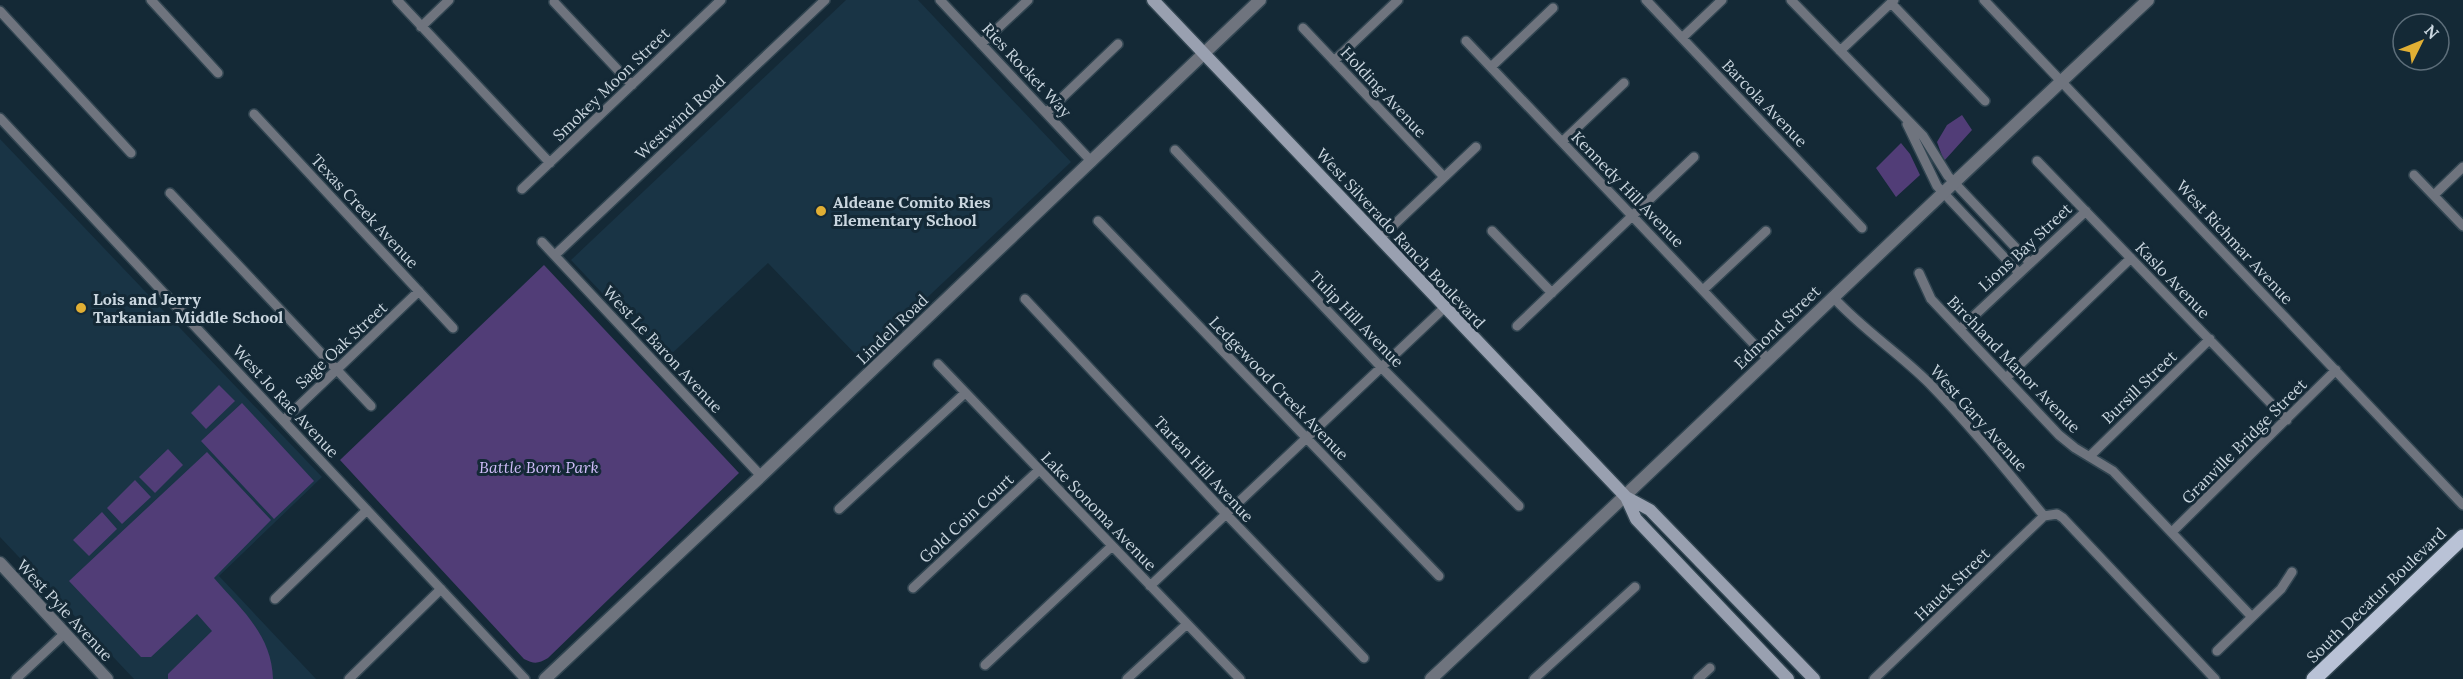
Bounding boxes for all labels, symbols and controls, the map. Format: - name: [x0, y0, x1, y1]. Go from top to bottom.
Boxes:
- north arrow: [2391, 12, 2451, 72]
- street label: Ries Rocket Way: [978, 19, 1076, 122]
- text: N: [2420, 20, 2444, 43]
- street label: Smokey Moon Street: [548, 22, 674, 145]
- street label: Holding Avenue: [1337, 42, 1431, 142]
- street label: Barcola Avenue: [1718, 55, 1812, 151]
- street label: Westwind Road: [631, 70, 729, 164]
- street label: Kennedy Hill Avenue: [1567, 127, 1689, 251]
- street label: West Silverado Ranch Boulevard: [1312, 144, 1490, 333]
- street label: Texas Creek Avenue: [307, 150, 423, 272]
- street label: West Richmar Avenue: [2172, 176, 2298, 308]
- place label: Aldeane Comito Ries Elementary School: [833, 192, 991, 230]
- street label: Lions Bay Street: [1974, 198, 2076, 295]
- marker: Aldeane Comito Ries Elementary School: [814, 204, 828, 218]
- street label: Kaslo Avenue: [2131, 238, 2215, 323]
- street label: Tulip Hill Avenue: [1306, 267, 1408, 372]
- street label: Edmond Street: [1730, 280, 1825, 373]
- street label: West Le Baron Avenue: [599, 281, 727, 417]
- place label: Lois and Jerry Tarkanian Middle School: [93, 289, 283, 327]
- street label: Lindell Road: [852, 290, 932, 368]
- street label: Birchland Manor Avenue: [1943, 291, 2085, 437]
- street label: Sage Oak Street: [291, 297, 392, 393]
- marker: Lois and Jerry Tarkanian Middle School: [74, 301, 88, 315]
- street label: Ledgewood Creek Avenue: [1205, 312, 1353, 464]
- street label: West Jo Rae Avenue: [229, 341, 344, 462]
- street label: Bursill Street: [2097, 346, 2181, 428]
- street label: West Gary Avenue: [1926, 361, 2032, 476]
- street label: Granville Bridge Street: [2177, 374, 2311, 508]
- street label: Tartan Hill Avenue: [1150, 412, 1258, 526]
- street label: Lake Sonoma Avenue: [1037, 447, 1161, 575]
- park label: Battle Born Park: [479, 457, 599, 477]
- street label: Gold Coin Court: [915, 469, 1018, 567]
- street label: South Decatur Boulevard: [2302, 523, 2450, 667]
- street label: Hauck Street: [1910, 543, 1994, 625]
- street label: West Pyle Avenue: [13, 555, 117, 665]

